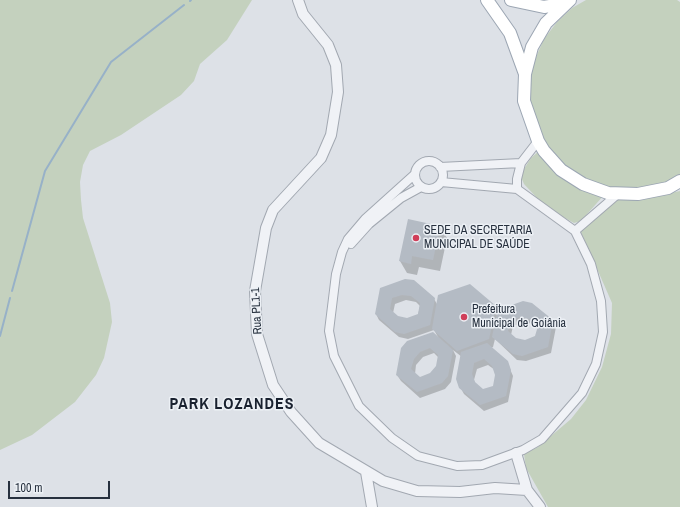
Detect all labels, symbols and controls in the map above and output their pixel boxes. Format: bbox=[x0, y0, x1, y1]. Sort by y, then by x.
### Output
place label: SEDE DA SECRETARIA MUNICIPAL DE SAÚDE bbox=[424, 224, 532, 252]
marker: SEDE DA SECRETARIA MUNICIPAL DE SAÚDE bbox=[411, 233, 421, 243]
street label: Rua PL1-1 bbox=[249, 287, 265, 335]
place label: Prefeitura Municipal de Goiânia bbox=[472, 303, 566, 331]
marker: Prefeitura Municipal de Goiânia bbox=[459, 312, 469, 322]
district label: PARK LOZANDES bbox=[169, 395, 295, 415]
scale bar bbox=[10, 473, 112, 499]
text: 100 m bbox=[15, 480, 42, 496]

